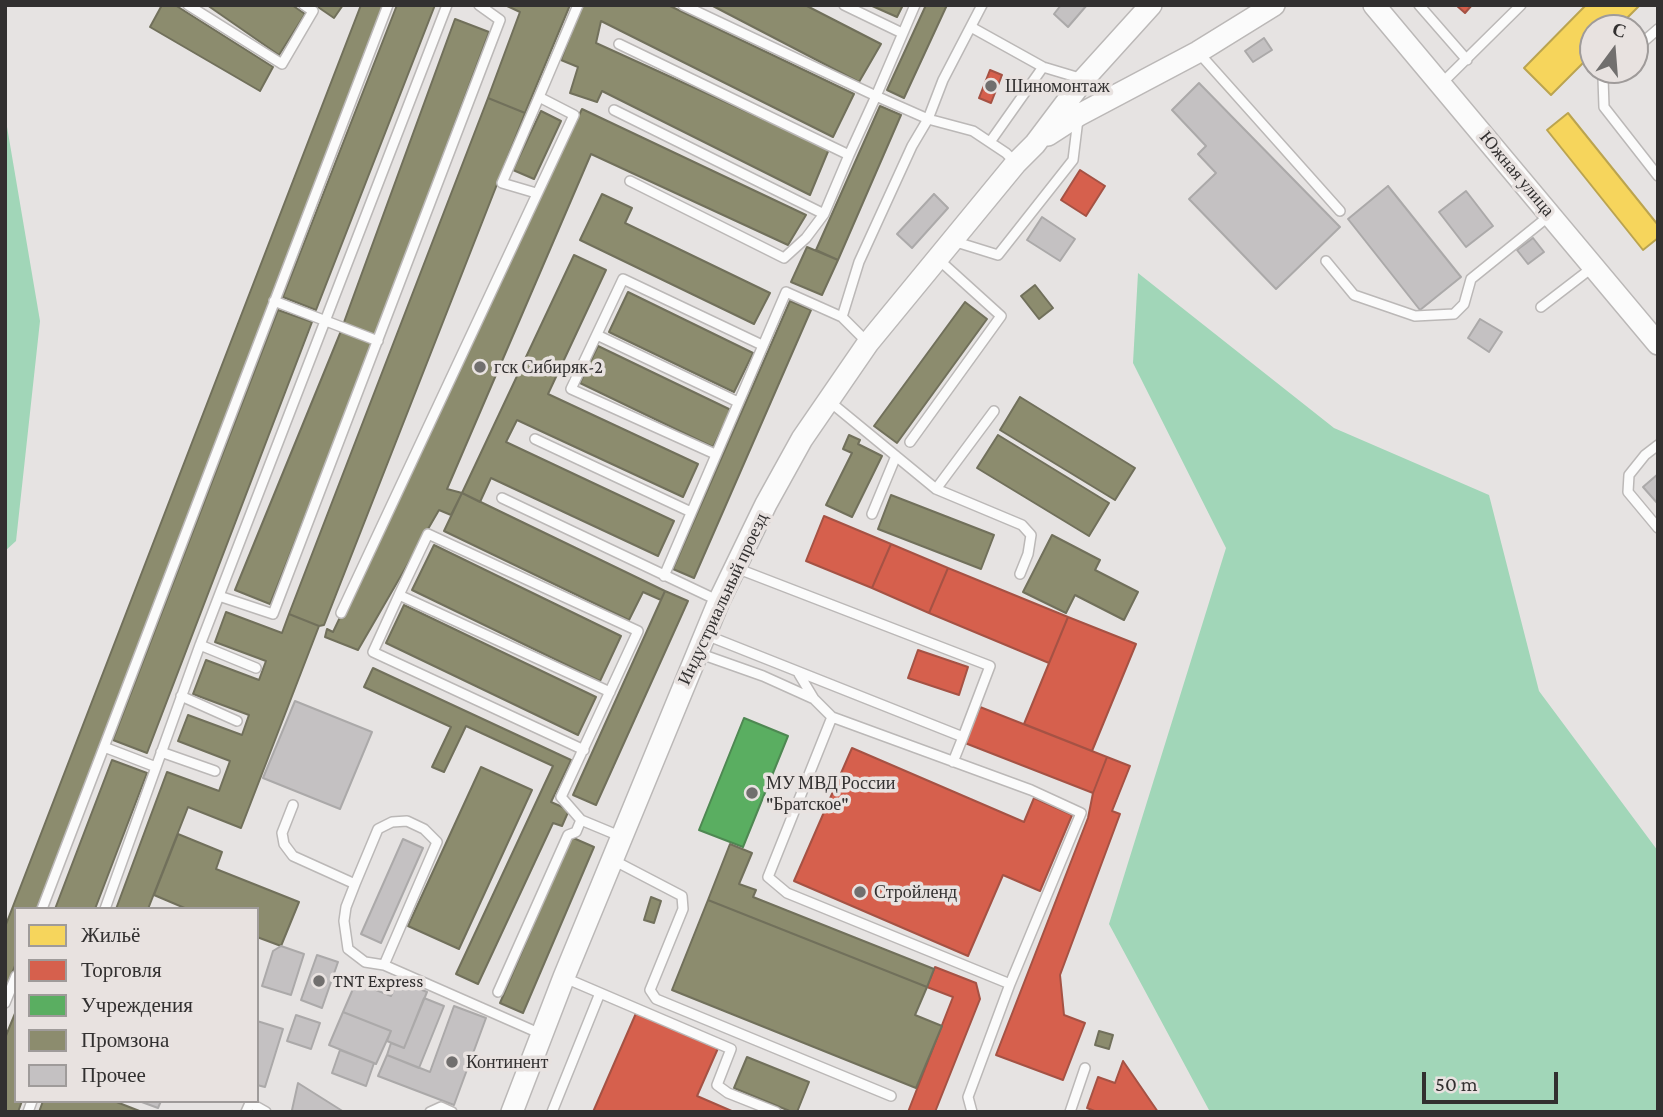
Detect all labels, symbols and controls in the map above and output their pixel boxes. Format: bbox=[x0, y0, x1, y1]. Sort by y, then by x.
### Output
north arrow bbox=[1579, 14, 1649, 84]
text: С bbox=[1610, 18, 1629, 42]
place label: Шиномонтаж bbox=[1005, 75, 1110, 97]
marker: Шиномонтаж bbox=[983, 78, 999, 94]
street label: Южная улица bbox=[1475, 127, 1559, 221]
place label: гск Сибиряк-2 bbox=[494, 356, 603, 378]
marker: гск Сибиряк-2 bbox=[472, 359, 488, 375]
street label: Индустриальный проезд bbox=[674, 509, 772, 689]
place label: МУ МВД России "Братское" bbox=[766, 772, 895, 814]
marker: МУ МВД России "Братское" bbox=[744, 785, 760, 801]
place label: Стройленд bbox=[874, 881, 957, 903]
marker: Стройленд bbox=[852, 884, 868, 900]
legend bbox=[14, 907, 259, 1103]
text: Жильё bbox=[81, 923, 140, 947]
text: Торговля bbox=[81, 958, 162, 982]
place label: TNT Express bbox=[333, 970, 423, 992]
marker: TNT Express bbox=[311, 973, 327, 989]
text: Учреждения bbox=[81, 993, 193, 1017]
text: Промзона bbox=[81, 1028, 169, 1052]
place label: Континент bbox=[466, 1051, 548, 1073]
marker: Континент bbox=[444, 1054, 460, 1070]
scale bar bbox=[1425, 1058, 1562, 1102]
text: Прочее bbox=[81, 1063, 146, 1087]
text: 50 m bbox=[1435, 1072, 1478, 1096]

